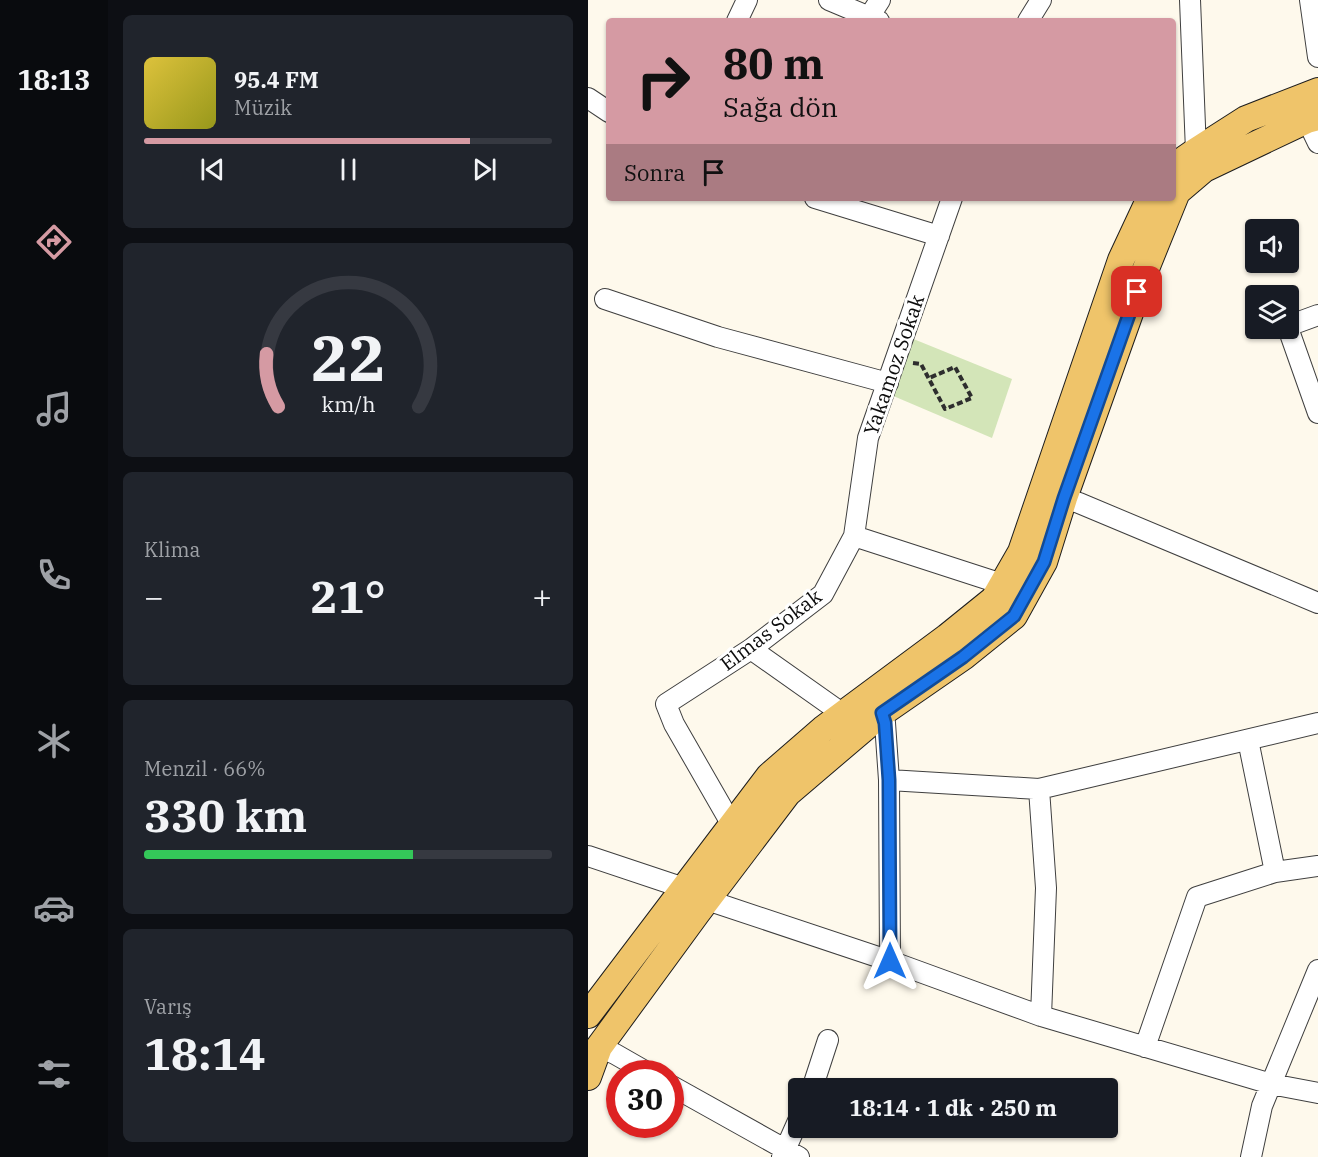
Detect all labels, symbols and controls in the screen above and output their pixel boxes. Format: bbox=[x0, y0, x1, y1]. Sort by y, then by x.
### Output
text: 80 m bbox=[723, 36, 824, 91]
icon: right bbox=[624, 42, 702, 120]
text: 18:13 bbox=[18, 62, 90, 97]
text: 95.4 FM bbox=[234, 65, 319, 94]
text: Sağa dön bbox=[723, 89, 838, 124]
text: Müzik bbox=[234, 94, 292, 121]
icon: previous bbox=[196, 153, 229, 186]
icon: pause bbox=[332, 153, 365, 186]
icon: next bbox=[468, 153, 501, 186]
icon: arrive bbox=[697, 156, 730, 189]
text: Sonra bbox=[624, 158, 685, 187]
map controls bbox=[1245, 219, 1299, 339]
button: sound bbox=[1245, 219, 1299, 273]
icon: directions bbox=[33, 221, 75, 263]
pin bbox=[1111, 266, 1162, 317]
icon: arrive bbox=[1120, 275, 1153, 308]
button: layers bbox=[1245, 285, 1299, 339]
street label: Yakamoz Sokak bbox=[857, 291, 930, 439]
text: 22 bbox=[311, 317, 385, 398]
icon: music bbox=[33, 388, 75, 430]
text: km/h bbox=[321, 391, 375, 419]
text: Klima bbox=[144, 536, 200, 563]
icon: phone bbox=[33, 554, 75, 596]
text: 21° bbox=[310, 567, 386, 625]
text: − bbox=[144, 575, 164, 618]
text: + bbox=[532, 575, 552, 618]
street label: Elmas Sokak bbox=[714, 582, 827, 677]
icon: climate bbox=[33, 720, 75, 762]
text: Menzil · 66% bbox=[144, 755, 265, 782]
text: 330 km bbox=[144, 786, 307, 844]
icon: car bbox=[33, 887, 75, 929]
position arrow bbox=[858, 929, 922, 993]
text: Varış bbox=[144, 993, 192, 1020]
text: 18:14 bbox=[144, 1024, 266, 1082]
icon: filters bbox=[33, 1053, 75, 1095]
speed limit sign: 30 bbox=[606, 1060, 684, 1138]
text: 18:14 · 1 dk · 250 m bbox=[849, 1093, 1057, 1122]

